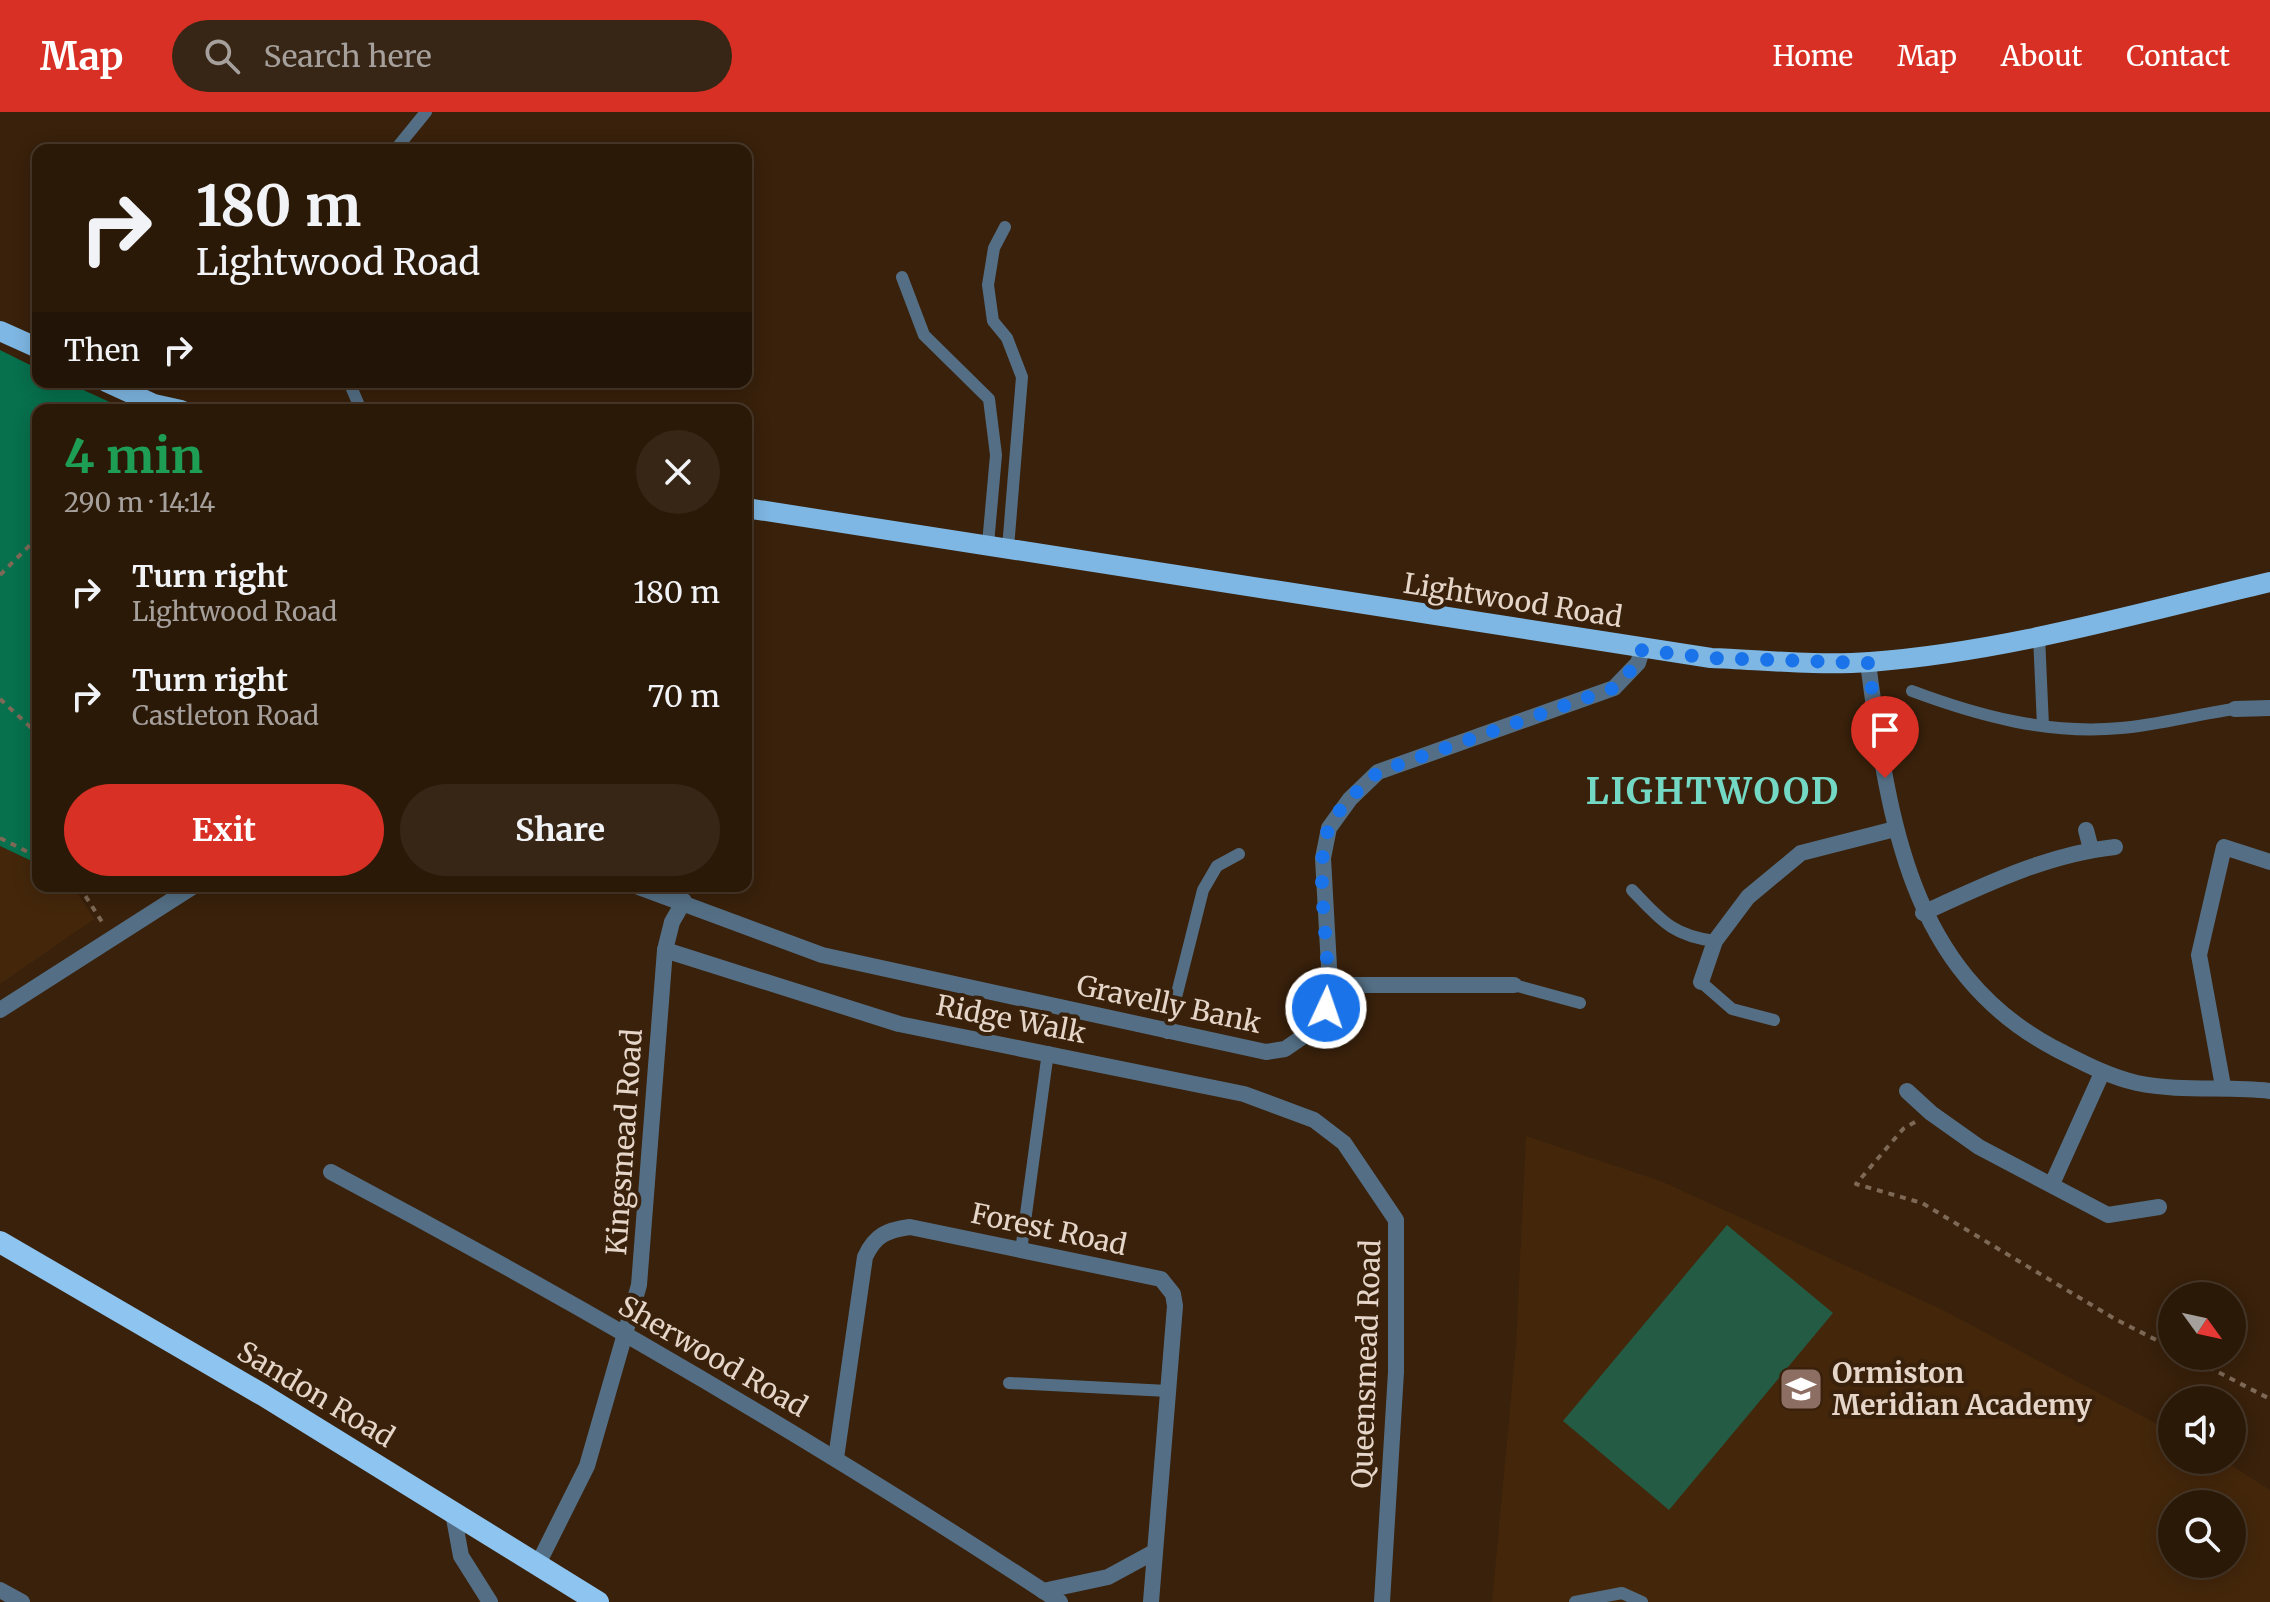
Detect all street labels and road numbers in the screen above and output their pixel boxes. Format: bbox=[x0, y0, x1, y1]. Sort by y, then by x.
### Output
street label: Lightwood Road bbox=[1401, 565, 1625, 635]
street label: Gravelly Bank bbox=[1074, 967, 1265, 1041]
street label: Ridge Walk bbox=[933, 987, 1089, 1051]
street label: Kingsmead Road bbox=[598, 1027, 650, 1256]
street label: Forest Road bbox=[968, 1195, 1130, 1263]
street label: Queensmead Road bbox=[1344, 1239, 1388, 1489]
street label: Sherwood Road bbox=[612, 1287, 814, 1425]
street label: Sandon Road bbox=[231, 1333, 401, 1455]

